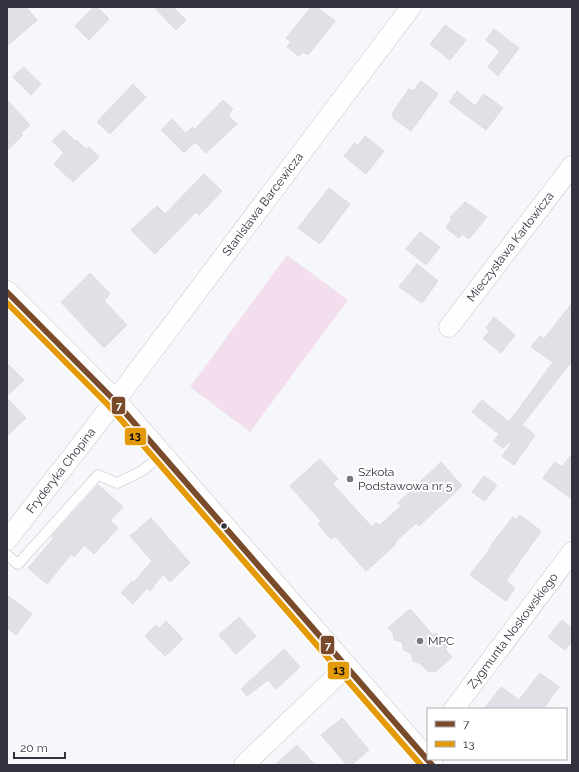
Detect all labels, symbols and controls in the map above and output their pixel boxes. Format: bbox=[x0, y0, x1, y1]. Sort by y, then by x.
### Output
street label: Stanisława Barcewicza bbox=[219, 150, 306, 259]
street label: Mieczysława Karłowicza bbox=[464, 189, 557, 304]
line badge: 7 bbox=[111, 396, 126, 415]
text: 7 bbox=[116, 399, 123, 412]
street label: Fryderyka Chopina bbox=[23, 425, 99, 516]
line badge: 13 bbox=[124, 427, 147, 446]
text: 13 bbox=[129, 430, 141, 443]
place label: Szkoła Podstawowa nr 5 bbox=[358, 465, 453, 493]
marker: Szkoła Podstawowa nr 5 bbox=[345, 474, 355, 484]
unlabelled marker bbox=[219, 521, 229, 531]
street label: Zygmunta Noskowskiego bbox=[465, 570, 561, 691]
place label: MPC bbox=[428, 634, 454, 648]
line badge: 7 bbox=[320, 635, 335, 655]
marker: MPC bbox=[415, 636, 425, 646]
text: 7 bbox=[325, 639, 332, 652]
line badge: 13 bbox=[327, 661, 350, 680]
text: 13 bbox=[333, 664, 345, 677]
legend bbox=[427, 708, 567, 760]
text: 7 bbox=[463, 717, 470, 731]
scale bar bbox=[14, 734, 65, 760]
text: 13 bbox=[463, 737, 475, 751]
text: 20 m bbox=[20, 741, 48, 755]

